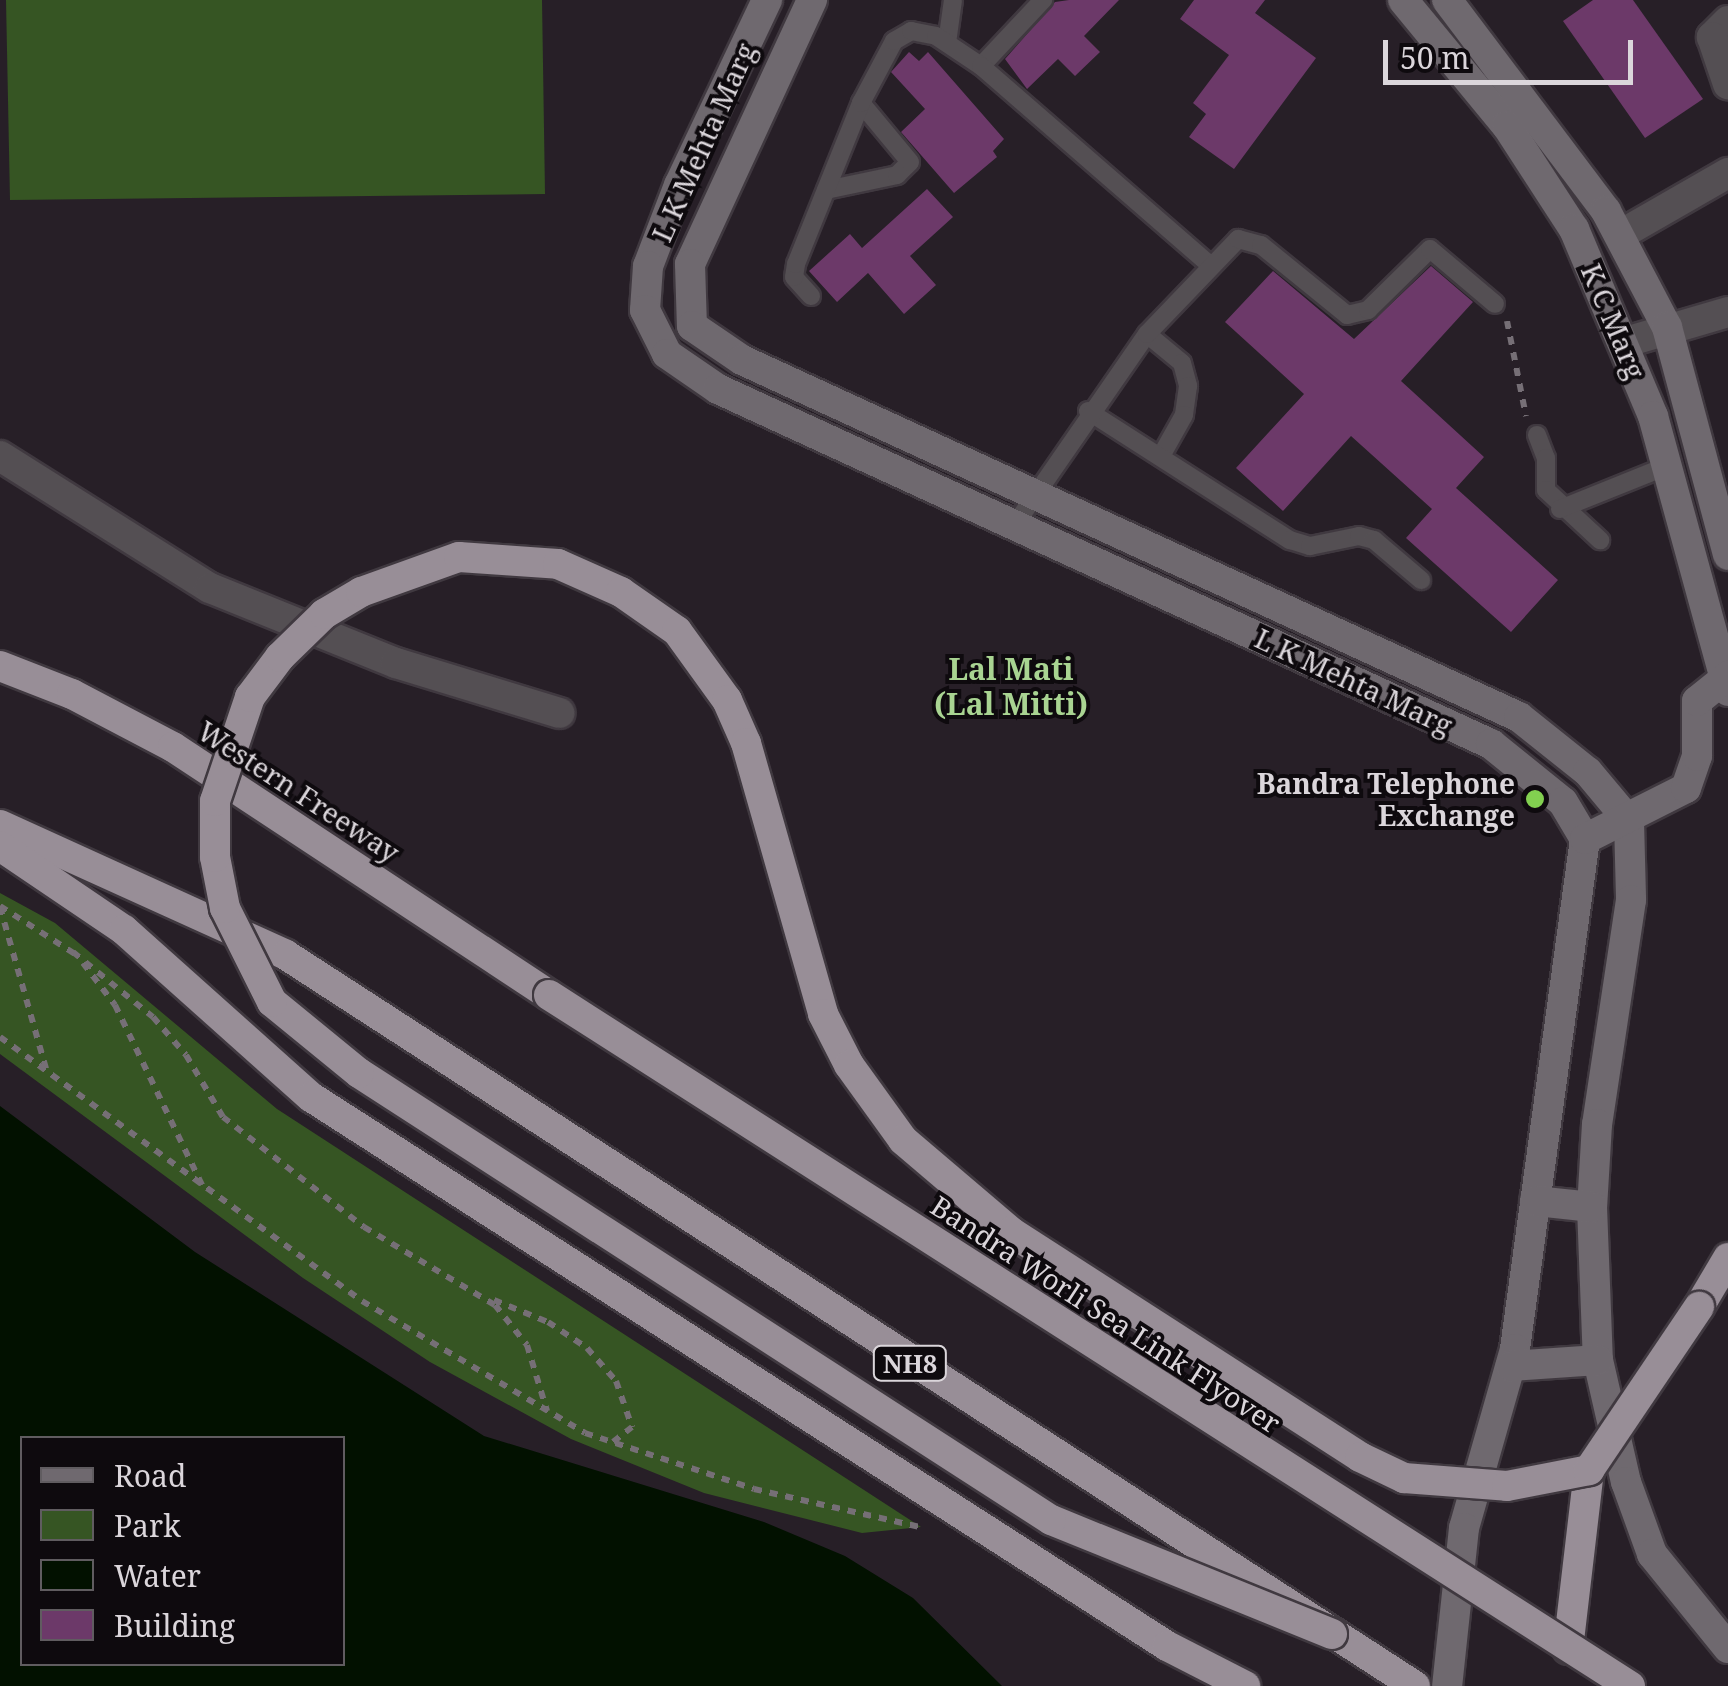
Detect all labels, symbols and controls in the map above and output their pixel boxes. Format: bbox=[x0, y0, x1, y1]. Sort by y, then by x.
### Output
scale bar bbox=[1388, 20, 1638, 82]
text: 50 m bbox=[1400, 37, 1470, 78]
street label: L K Mehta Marg bbox=[644, 38, 762, 246]
street label: K C Marg bbox=[1575, 258, 1653, 384]
street label: L K Mehta Marg bbox=[1250, 621, 1458, 741]
district label: Lal Mati (Lal Mitti) bbox=[934, 651, 1088, 722]
street label: Western Freeway bbox=[192, 713, 406, 869]
place label: Bandra Telephone Exchange bbox=[1257, 766, 1515, 832]
marker: Bandra Telephone Exchange bbox=[1524, 788, 1546, 810]
street label: Bandra Worli Sea Link Flyover bbox=[925, 1188, 1287, 1440]
road number: NH8 bbox=[872, 1343, 948, 1383]
legend bbox=[20, 1436, 345, 1666]
text: Road bbox=[114, 1455, 186, 1496]
text: Park bbox=[114, 1505, 181, 1546]
text: Water bbox=[114, 1555, 201, 1596]
text: Building bbox=[114, 1605, 235, 1646]

